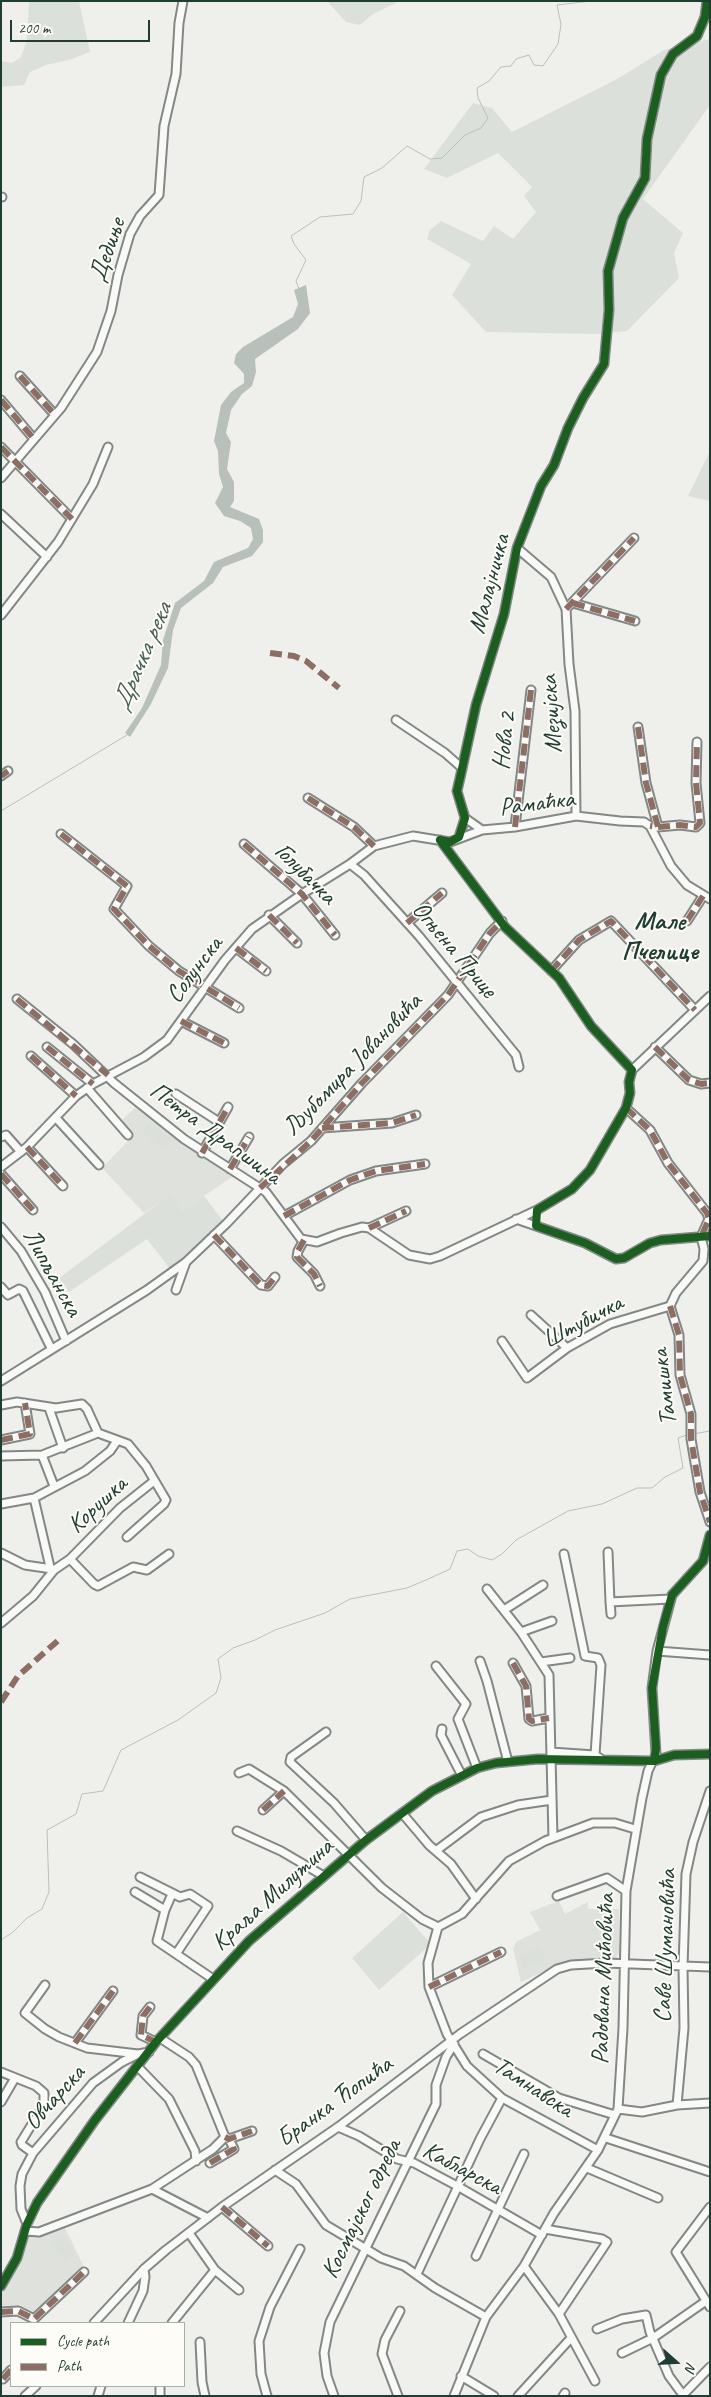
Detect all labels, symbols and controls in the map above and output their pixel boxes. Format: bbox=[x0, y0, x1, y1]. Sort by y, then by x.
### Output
scale bar bbox=[12, 10, 152, 42]
text: 200 m bbox=[18, 19, 50, 38]
street label: Дедиње bbox=[83, 214, 133, 286]
street label: Малајничка bbox=[462, 531, 518, 637]
water label: Драчка река bbox=[106, 599, 180, 715]
street label: Мезијска bbox=[534, 674, 570, 754]
street label: Нова 2 bbox=[487, 710, 523, 772]
street label: Рамаћка bbox=[498, 785, 576, 823]
street label: Голубачка bbox=[268, 837, 342, 911]
street label: Огњена Прице bbox=[405, 896, 503, 1004]
district label: Мале Пчелице bbox=[622, 906, 698, 968]
street label: Солунска bbox=[160, 931, 230, 1009]
street label: Љубомира Јовановића bbox=[277, 987, 429, 1143]
street label: Петра Драпшина bbox=[143, 1076, 287, 1192]
street label: Липљанска bbox=[16, 1224, 88, 1322]
street label: Штубичка bbox=[538, 1288, 628, 1356]
street label: Тамишка bbox=[645, 1347, 685, 1427]
street label: Корушка bbox=[62, 1470, 134, 1540]
street label: Краља Милутина bbox=[206, 1832, 340, 1958]
street label: Саве Шумановића bbox=[648, 1869, 684, 2023]
street label: Радована Мићовића bbox=[586, 1893, 622, 2065]
street label: Бранка Ћопића bbox=[271, 2050, 399, 2154]
street label: Тамнавска bbox=[487, 2051, 579, 2125]
street label: Овчарска bbox=[18, 2059, 92, 2137]
street label: Космајског одреда bbox=[315, 2134, 409, 2284]
street label: Кабларска bbox=[417, 2136, 507, 2202]
legend bbox=[10, 2322, 185, 2387]
text: Cycle path bbox=[57, 2332, 109, 2351]
north arrow bbox=[651, 2337, 701, 2387]
text: Path bbox=[57, 2357, 82, 2376]
text: N bbox=[681, 2360, 700, 2374]

